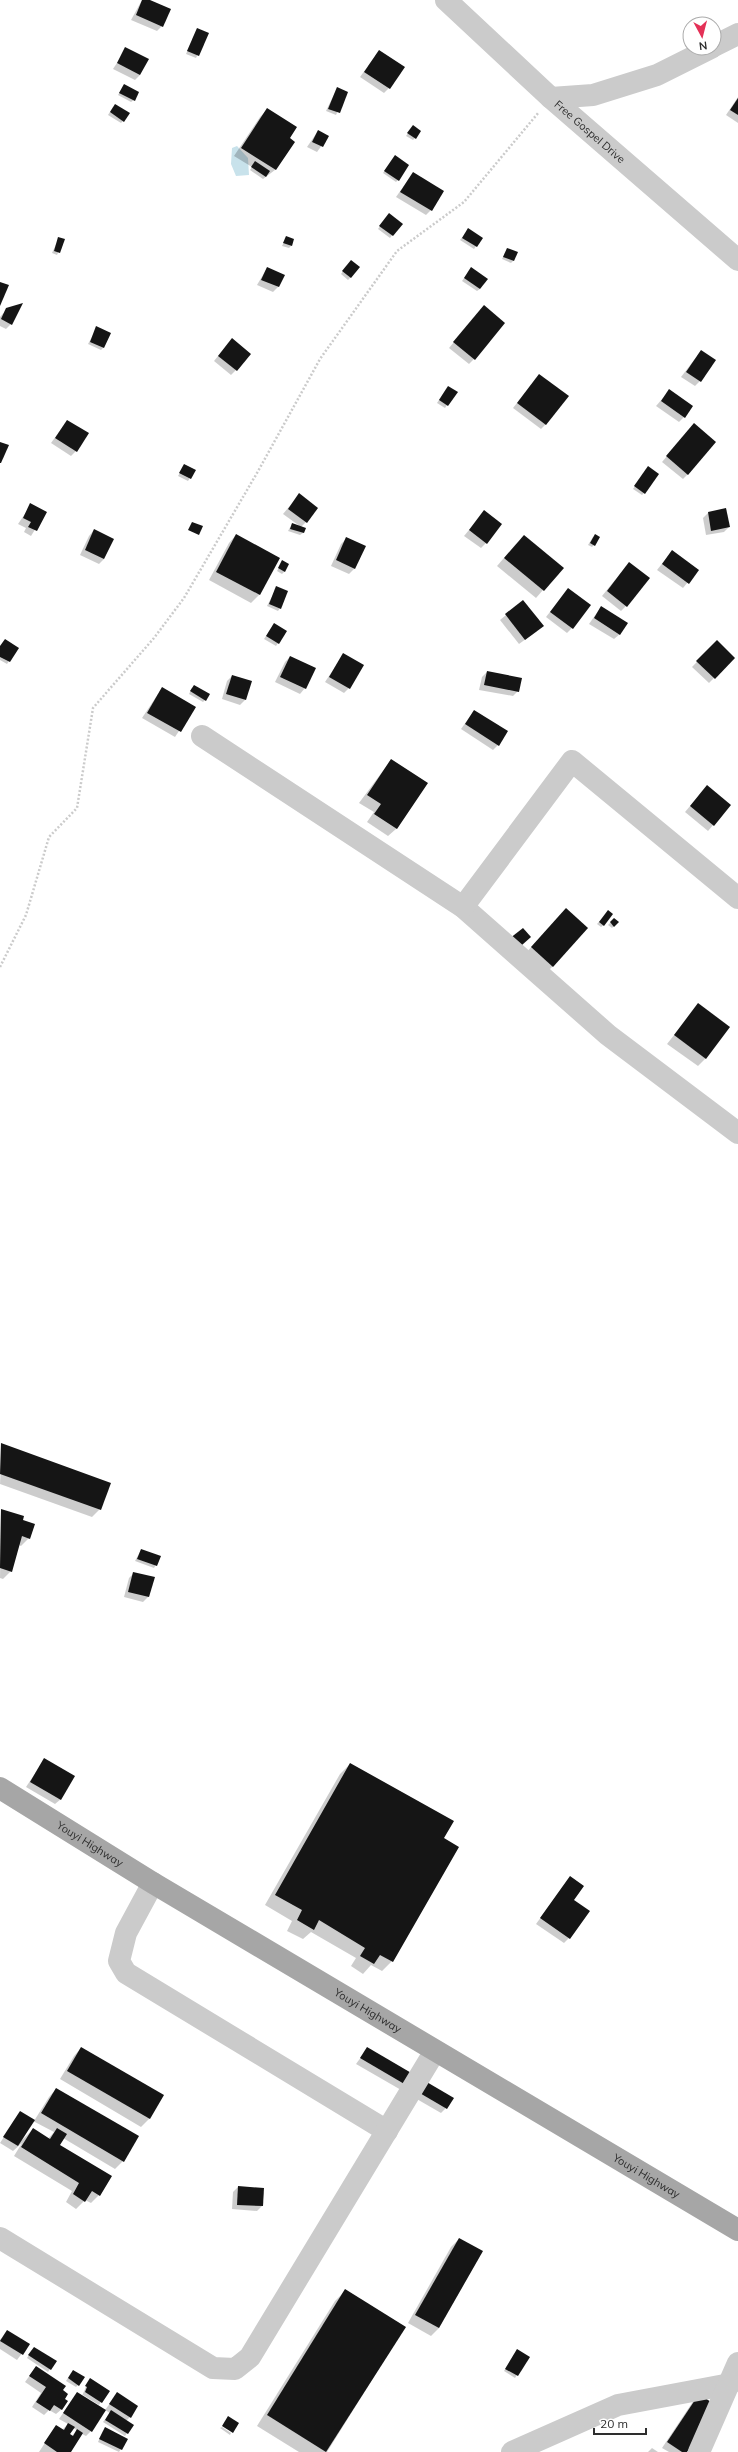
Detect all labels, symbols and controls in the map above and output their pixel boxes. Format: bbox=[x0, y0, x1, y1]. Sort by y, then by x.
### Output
north arrow bbox=[682, 16, 722, 56]
text: N bbox=[698, 38, 708, 53]
street label: Free Gospel Drive bbox=[551, 97, 628, 166]
street label: Youyi Highway bbox=[53, 1817, 126, 1870]
street label: Youyi Highway bbox=[331, 1985, 404, 2036]
street label: Youyi Highway bbox=[610, 2150, 683, 2201]
scale bar bbox=[594, 2410, 646, 2436]
text: 20 m bbox=[600, 2416, 628, 2431]

